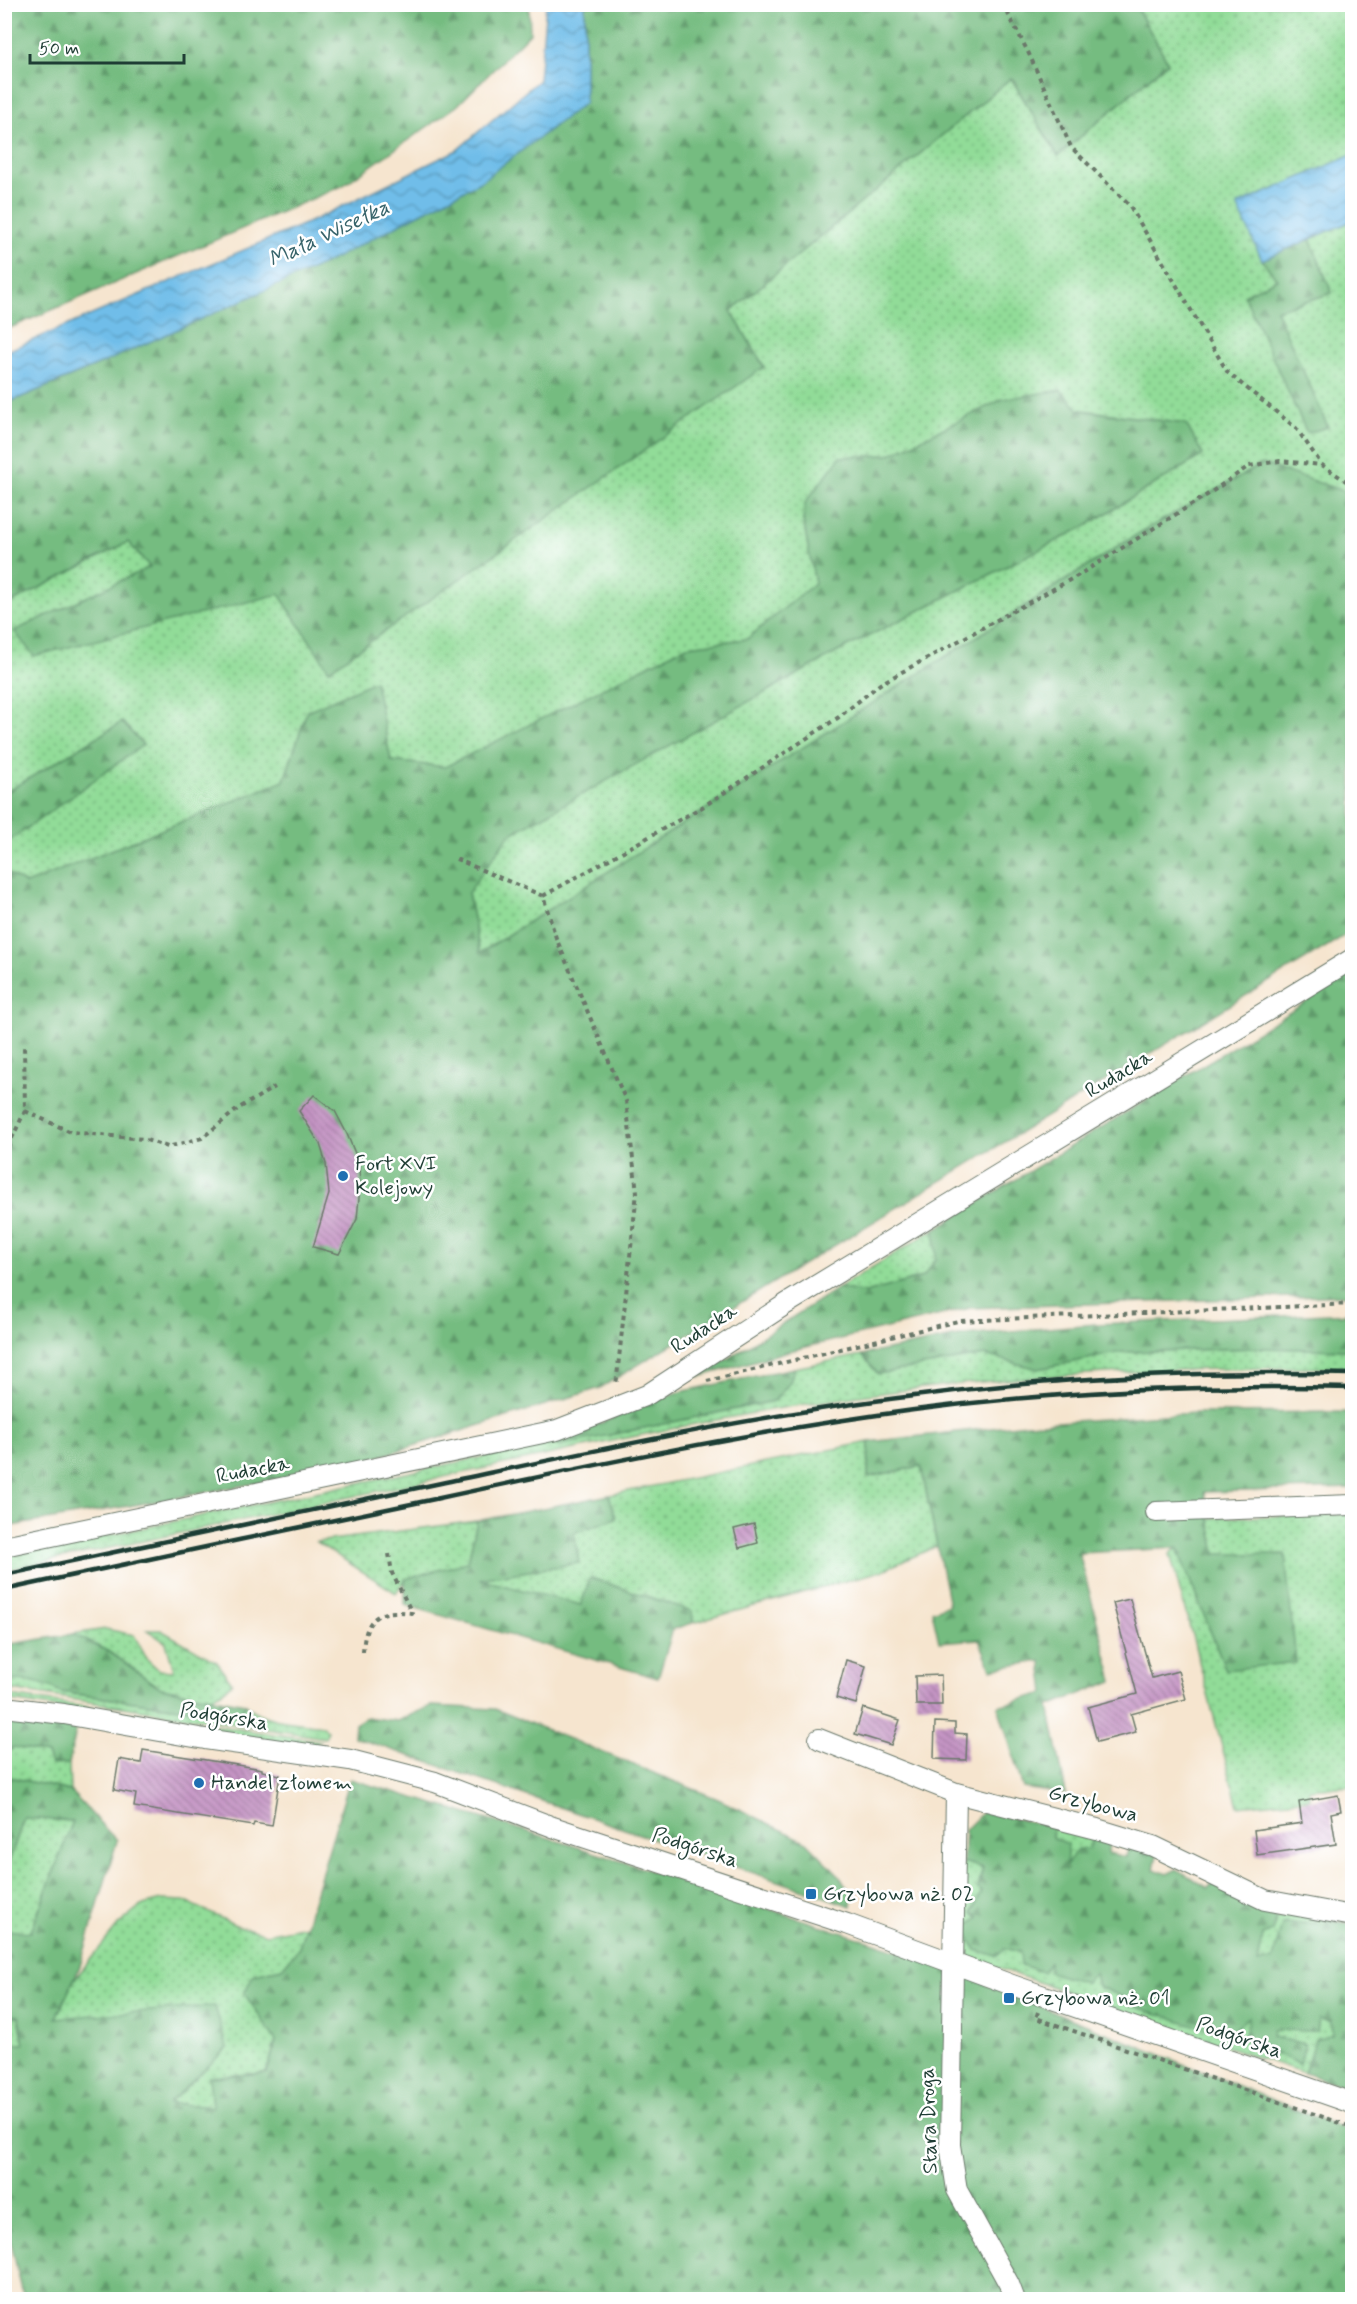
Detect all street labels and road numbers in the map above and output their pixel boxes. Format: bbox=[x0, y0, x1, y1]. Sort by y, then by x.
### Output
street label: Rudacka bbox=[1080, 1043, 1158, 1105]
street label: Rudacka bbox=[665, 1297, 743, 1361]
street label: Rudacka bbox=[214, 1449, 292, 1491]
street label: Podgórska bbox=[178, 1696, 270, 1739]
street label: Grzybowa bbox=[1045, 1779, 1141, 1829]
street label: Podgórska bbox=[648, 1821, 742, 1876]
street label: Podgórska bbox=[1192, 2010, 1286, 2067]
street label: Stara Droga bbox=[913, 2067, 945, 2175]

